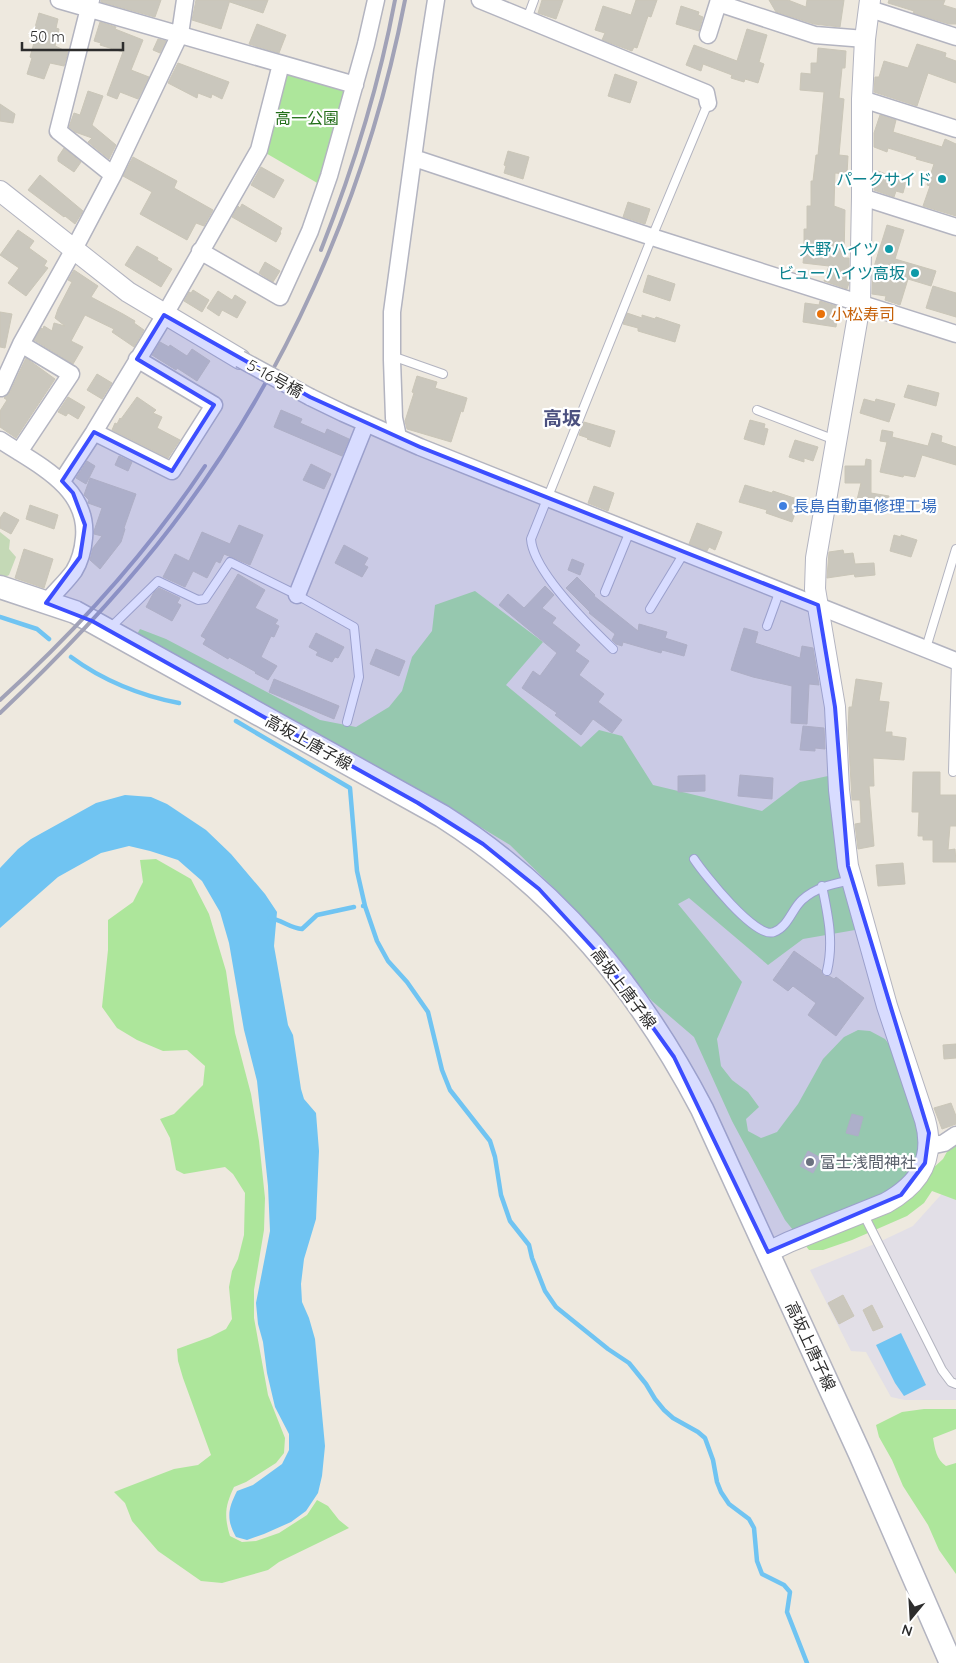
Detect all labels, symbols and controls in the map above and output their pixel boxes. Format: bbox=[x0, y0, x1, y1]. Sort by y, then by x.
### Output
scale bar bbox=[22, 20, 124, 52]
text: 50 m bbox=[30, 27, 65, 46]
park label: 高一公園 bbox=[275, 108, 339, 128]
place label: パークサイド bbox=[836, 169, 932, 189]
marker: パークサイド bbox=[936, 173, 948, 185]
place label: 大野ハイツ bbox=[799, 239, 879, 259]
marker: 大野ハイツ bbox=[883, 243, 895, 255]
place label: ビューハイツ高坂 bbox=[778, 263, 905, 283]
marker: ビューハイツ高坂 bbox=[909, 267, 921, 279]
place label: 小松寿司 bbox=[831, 304, 895, 324]
marker: 小松寿司 bbox=[815, 308, 827, 320]
street label: 5-16号橋 bbox=[244, 355, 306, 401]
district label: 高坂 bbox=[543, 406, 581, 430]
place label: 長島自動車修理工場 bbox=[793, 496, 937, 516]
marker: 長島自動車修理工場 bbox=[777, 500, 789, 512]
street label: 高坂上唐子線 bbox=[262, 710, 356, 774]
street label: 高坂上唐子線 bbox=[587, 944, 661, 1032]
place label: 富士浅間神社 bbox=[820, 1152, 916, 1172]
marker: 富士浅間神社 bbox=[804, 1156, 816, 1168]
street label: 高坂上唐子線 bbox=[782, 1298, 840, 1394]
north arrow bbox=[886, 1593, 936, 1643]
text: N bbox=[899, 1620, 915, 1641]

